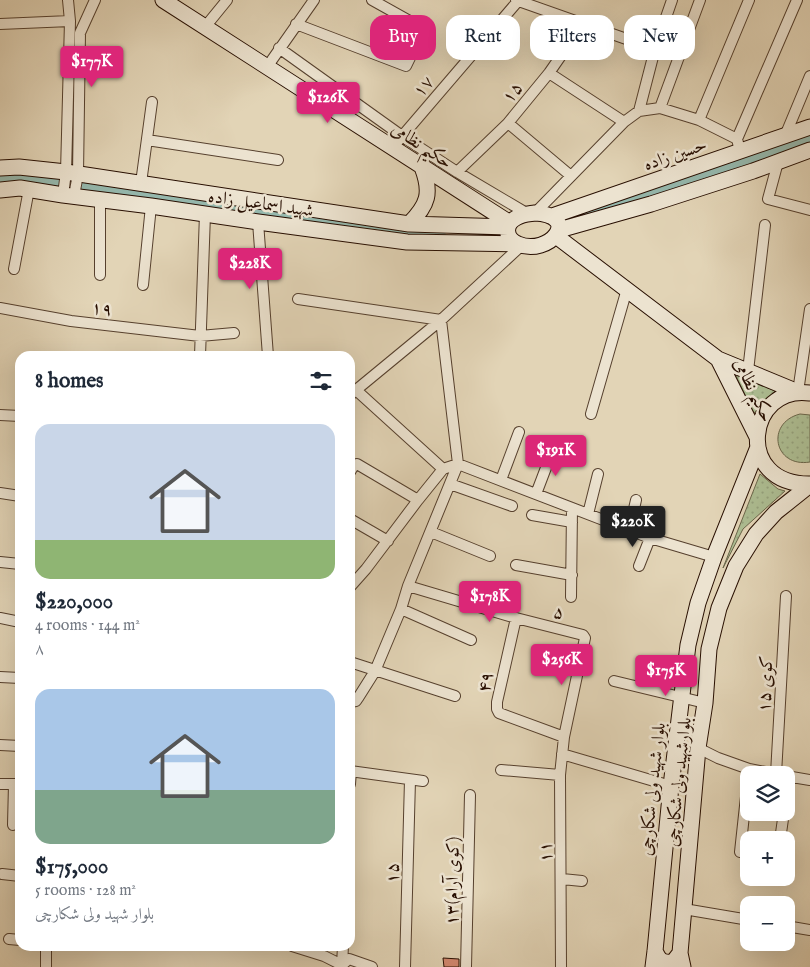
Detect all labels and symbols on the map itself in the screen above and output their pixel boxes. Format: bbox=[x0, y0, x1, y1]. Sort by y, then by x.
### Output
pin: $177K bbox=[57, 46, 127, 88]
street label: ۱۷ bbox=[409, 71, 440, 102]
street label: ۱۵ bbox=[498, 78, 529, 108]
pin: $126K bbox=[293, 82, 363, 124]
street label: حکیم نظامی bbox=[383, 118, 456, 179]
street label: حسین زاده bbox=[641, 134, 710, 177]
street label: شهید اسماعیل زاده bbox=[207, 186, 315, 223]
pin: $228K bbox=[215, 248, 285, 290]
street label: ۱۹ bbox=[90, 297, 114, 322]
street label: حکیم نظامی bbox=[723, 355, 778, 429]
pin: $191K bbox=[521, 434, 591, 477]
pin: $220K bbox=[598, 506, 668, 548]
pin: $178K bbox=[455, 580, 525, 623]
street label: ۵ bbox=[551, 601, 567, 626]
pin: $256K bbox=[527, 644, 597, 686]
pin: $175K bbox=[631, 654, 701, 697]
street label: کوی ۱۵ bbox=[754, 655, 779, 713]
street label: ۴۹ bbox=[473, 670, 500, 695]
street label: بلوارشهید ولی شکارچی bbox=[661, 716, 698, 848]
street label: بلوار شهید ولی شکارچی bbox=[635, 721, 672, 857]
street label: ۱۳(کوی آرام) bbox=[441, 836, 469, 926]
street label: ۱۱ bbox=[535, 841, 558, 863]
street label: ۱۵ bbox=[382, 862, 405, 884]

